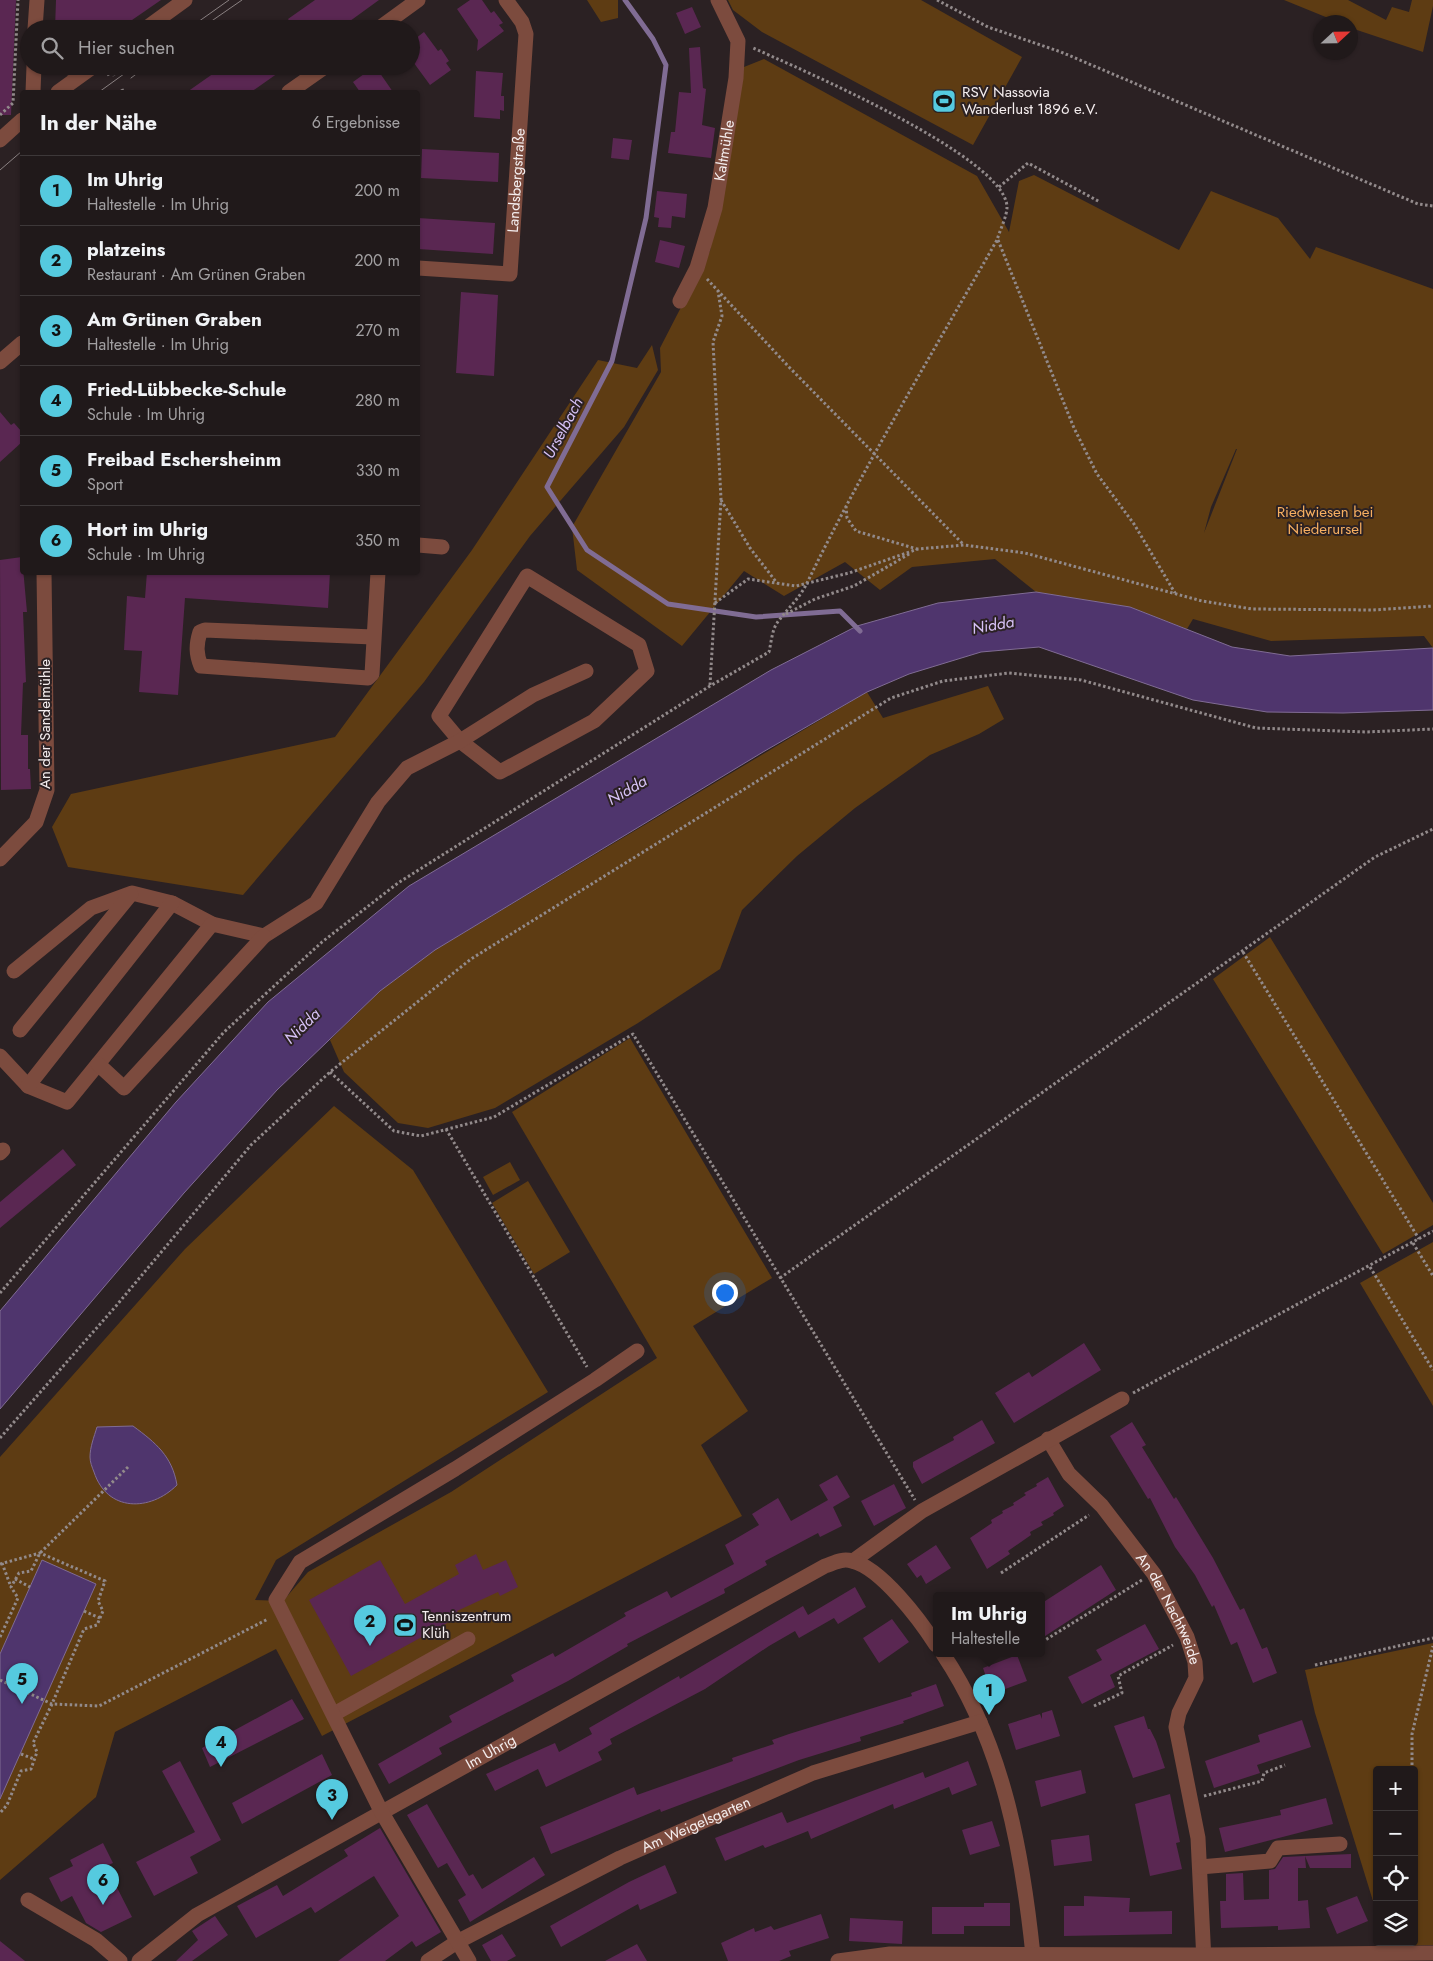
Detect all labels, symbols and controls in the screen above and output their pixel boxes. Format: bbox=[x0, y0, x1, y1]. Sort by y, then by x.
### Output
north arrow bbox=[1313, 15, 1358, 60]
search box bbox=[20, 20, 420, 75]
icon: search bbox=[38, 34, 66, 62]
text: Hier suchen bbox=[78, 34, 175, 61]
place label: RSV Nassovia Wanderlust 1896 e.V. bbox=[962, 81, 1098, 120]
sports icon: RSV Nassovia Wanderlust 1896 e.V. bbox=[931, 88, 957, 114]
text: In der Nähe bbox=[40, 108, 157, 138]
text: 6 Ergebnisse bbox=[312, 111, 400, 134]
street label: Kaltmühle bbox=[709, 118, 740, 183]
street label: Landsbergstraße bbox=[502, 127, 531, 233]
text: Im Uhrig bbox=[87, 166, 163, 193]
text: 1 bbox=[52, 179, 60, 202]
text: 200 m bbox=[354, 179, 400, 202]
text: Haltestelle · Im Uhrig bbox=[87, 193, 229, 216]
text: platzeins bbox=[87, 236, 166, 263]
text: 2 bbox=[51, 249, 61, 272]
text: 200 m bbox=[354, 249, 400, 272]
text: Restaurant · Am Grünen Graben bbox=[87, 263, 306, 286]
text: Am Grünen Graben bbox=[87, 306, 262, 333]
text: 3 bbox=[51, 319, 61, 342]
text: 270 m bbox=[356, 319, 400, 342]
text: Haltestelle · Im Uhrig bbox=[87, 333, 229, 356]
text: Fried-Lübbecke-Schule bbox=[87, 376, 286, 403]
text: 4 bbox=[50, 389, 62, 412]
text: 280 m bbox=[355, 389, 400, 412]
water label: Urselbach bbox=[537, 393, 589, 463]
text: Schule · Im Uhrig bbox=[87, 403, 205, 426]
text: Freibad Eschersheinm bbox=[87, 446, 281, 473]
text: 5 bbox=[51, 459, 61, 482]
text: 330 m bbox=[356, 459, 400, 482]
text: Sport bbox=[87, 473, 123, 496]
park label: Riedwiesen bei Niederursel bbox=[1277, 501, 1373, 540]
text: Hort im Uhrig bbox=[87, 516, 208, 543]
text: 6 bbox=[51, 529, 61, 552]
text: 350 m bbox=[355, 529, 400, 552]
text: Schule · Im Uhrig bbox=[87, 543, 205, 566]
water label: Nidda bbox=[970, 610, 1016, 640]
street label: An der Sandelmühle bbox=[34, 659, 56, 789]
water label: Nidda bbox=[603, 769, 651, 811]
water label: Nidda bbox=[279, 1003, 325, 1049]
your location bbox=[712, 1280, 738, 1306]
street label: An der Nachtweide bbox=[1131, 1548, 1206, 1668]
popup bbox=[933, 1592, 1045, 1657]
text: Im Uhrig bbox=[951, 1600, 1027, 1627]
pin: 2 bbox=[354, 1605, 386, 1646]
place label: Tenniszentrum Klüh bbox=[422, 1605, 512, 1644]
sports icon: Tenniszentrum Klüh bbox=[392, 1612, 418, 1638]
text: Haltestelle bbox=[951, 1627, 1020, 1650]
pin: 5 bbox=[6, 1663, 38, 1704]
pin: 1 bbox=[973, 1674, 1005, 1715]
pin: 4 bbox=[205, 1726, 237, 1767]
street label: Im Uhrig bbox=[461, 1729, 520, 1775]
map controls bbox=[1373, 1766, 1418, 1946]
button: + bbox=[1373, 1766, 1418, 1811]
pin: 3 bbox=[316, 1779, 348, 1820]
street label: Am Weigelsgarten bbox=[638, 1791, 754, 1858]
button: − bbox=[1373, 1811, 1418, 1856]
button: locate bbox=[1373, 1856, 1418, 1901]
pin: 6 bbox=[87, 1864, 119, 1905]
button: layers bbox=[1373, 1901, 1418, 1946]

